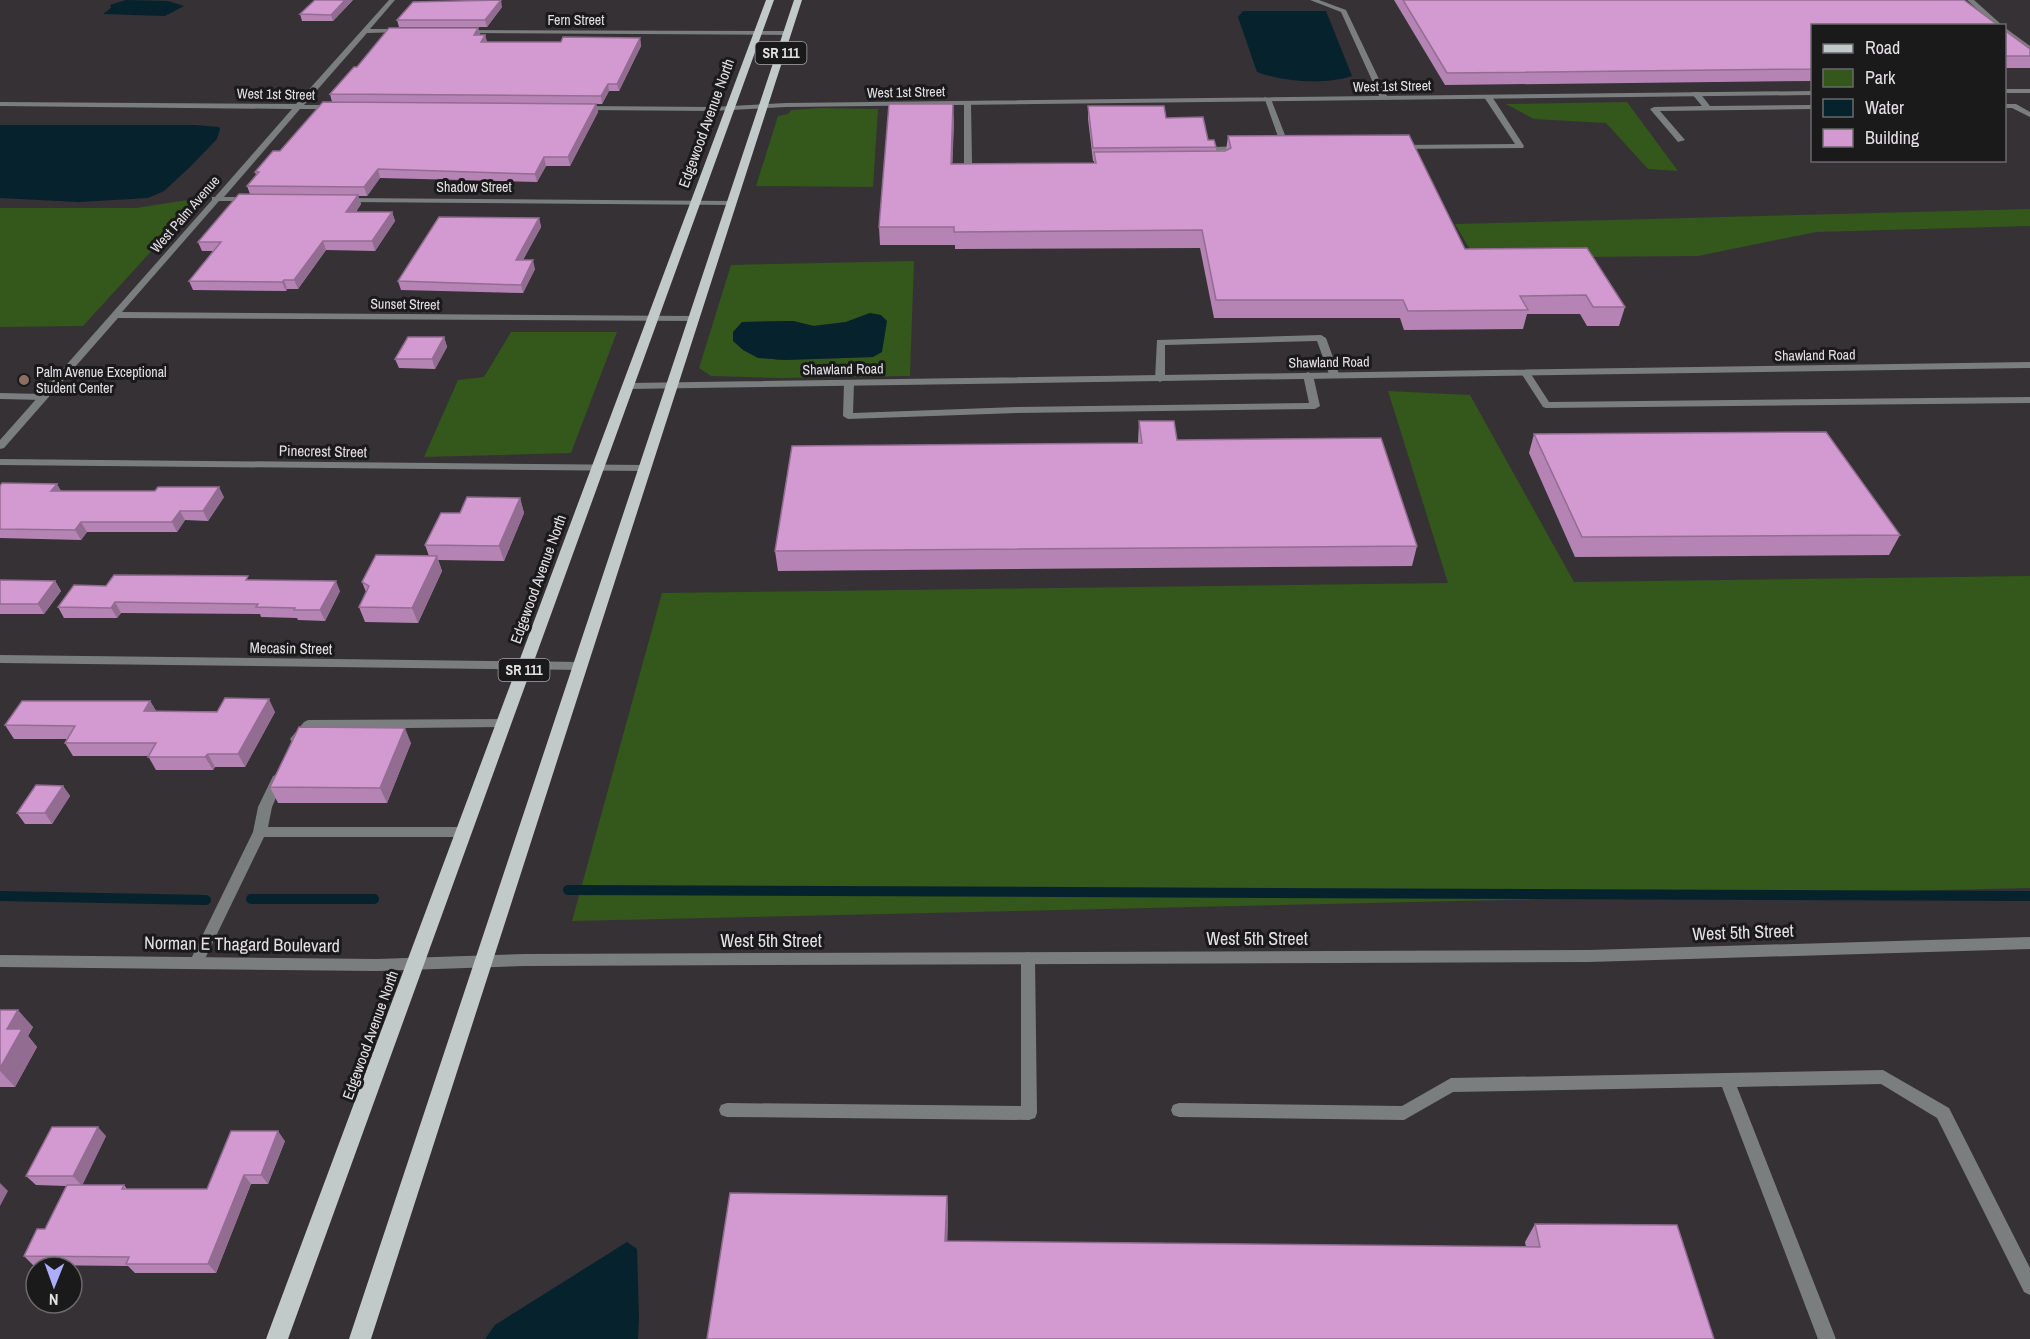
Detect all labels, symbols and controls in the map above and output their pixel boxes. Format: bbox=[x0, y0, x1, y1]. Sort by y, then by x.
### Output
street label: Fern Street bbox=[548, 11, 604, 29]
legend bbox=[1811, 24, 2006, 162]
text: Road bbox=[1865, 35, 1900, 60]
road number: SR 111 bbox=[756, 42, 806, 64]
street label: Edgewood Avenue North bbox=[673, 56, 739, 190]
text: Park bbox=[1865, 65, 1896, 90]
street label: West 1st Street bbox=[1353, 76, 1431, 96]
street label: West 1st Street bbox=[867, 82, 945, 102]
street label: West 1st Street bbox=[237, 84, 315, 104]
text: Water bbox=[1865, 95, 1904, 120]
text: Building bbox=[1865, 125, 1920, 150]
street label: West Palm Avenue bbox=[147, 172, 223, 256]
street label: Shadow Street bbox=[436, 178, 512, 196]
street label: Sunset Street bbox=[370, 294, 440, 314]
street label: Shawland Road bbox=[1774, 345, 1856, 365]
street label: Shawland Road bbox=[1288, 352, 1370, 372]
street label: Shawland Road bbox=[802, 359, 884, 379]
place label: Palm Avenue Exceptional Student Center bbox=[36, 363, 167, 397]
marker: Palm Avenue Exceptional Student Center bbox=[17, 373, 31, 387]
street label: Pinecrest Street bbox=[279, 440, 368, 462]
street label: Edgewood Avenue North bbox=[505, 512, 571, 646]
street label: Mecasin Street bbox=[249, 637, 333, 659]
road number: SR 111 bbox=[498, 659, 550, 681]
street label: West 5th Street bbox=[1692, 918, 1794, 946]
street label: West 5th Street bbox=[1206, 926, 1308, 951]
street label: West 5th Street bbox=[720, 928, 822, 953]
street label: Norman E Thagard Boulevard bbox=[144, 930, 340, 958]
street label: Edgewood Avenue North bbox=[337, 968, 403, 1102]
north arrow bbox=[24, 1255, 84, 1315]
text: N bbox=[49, 1289, 59, 1311]

